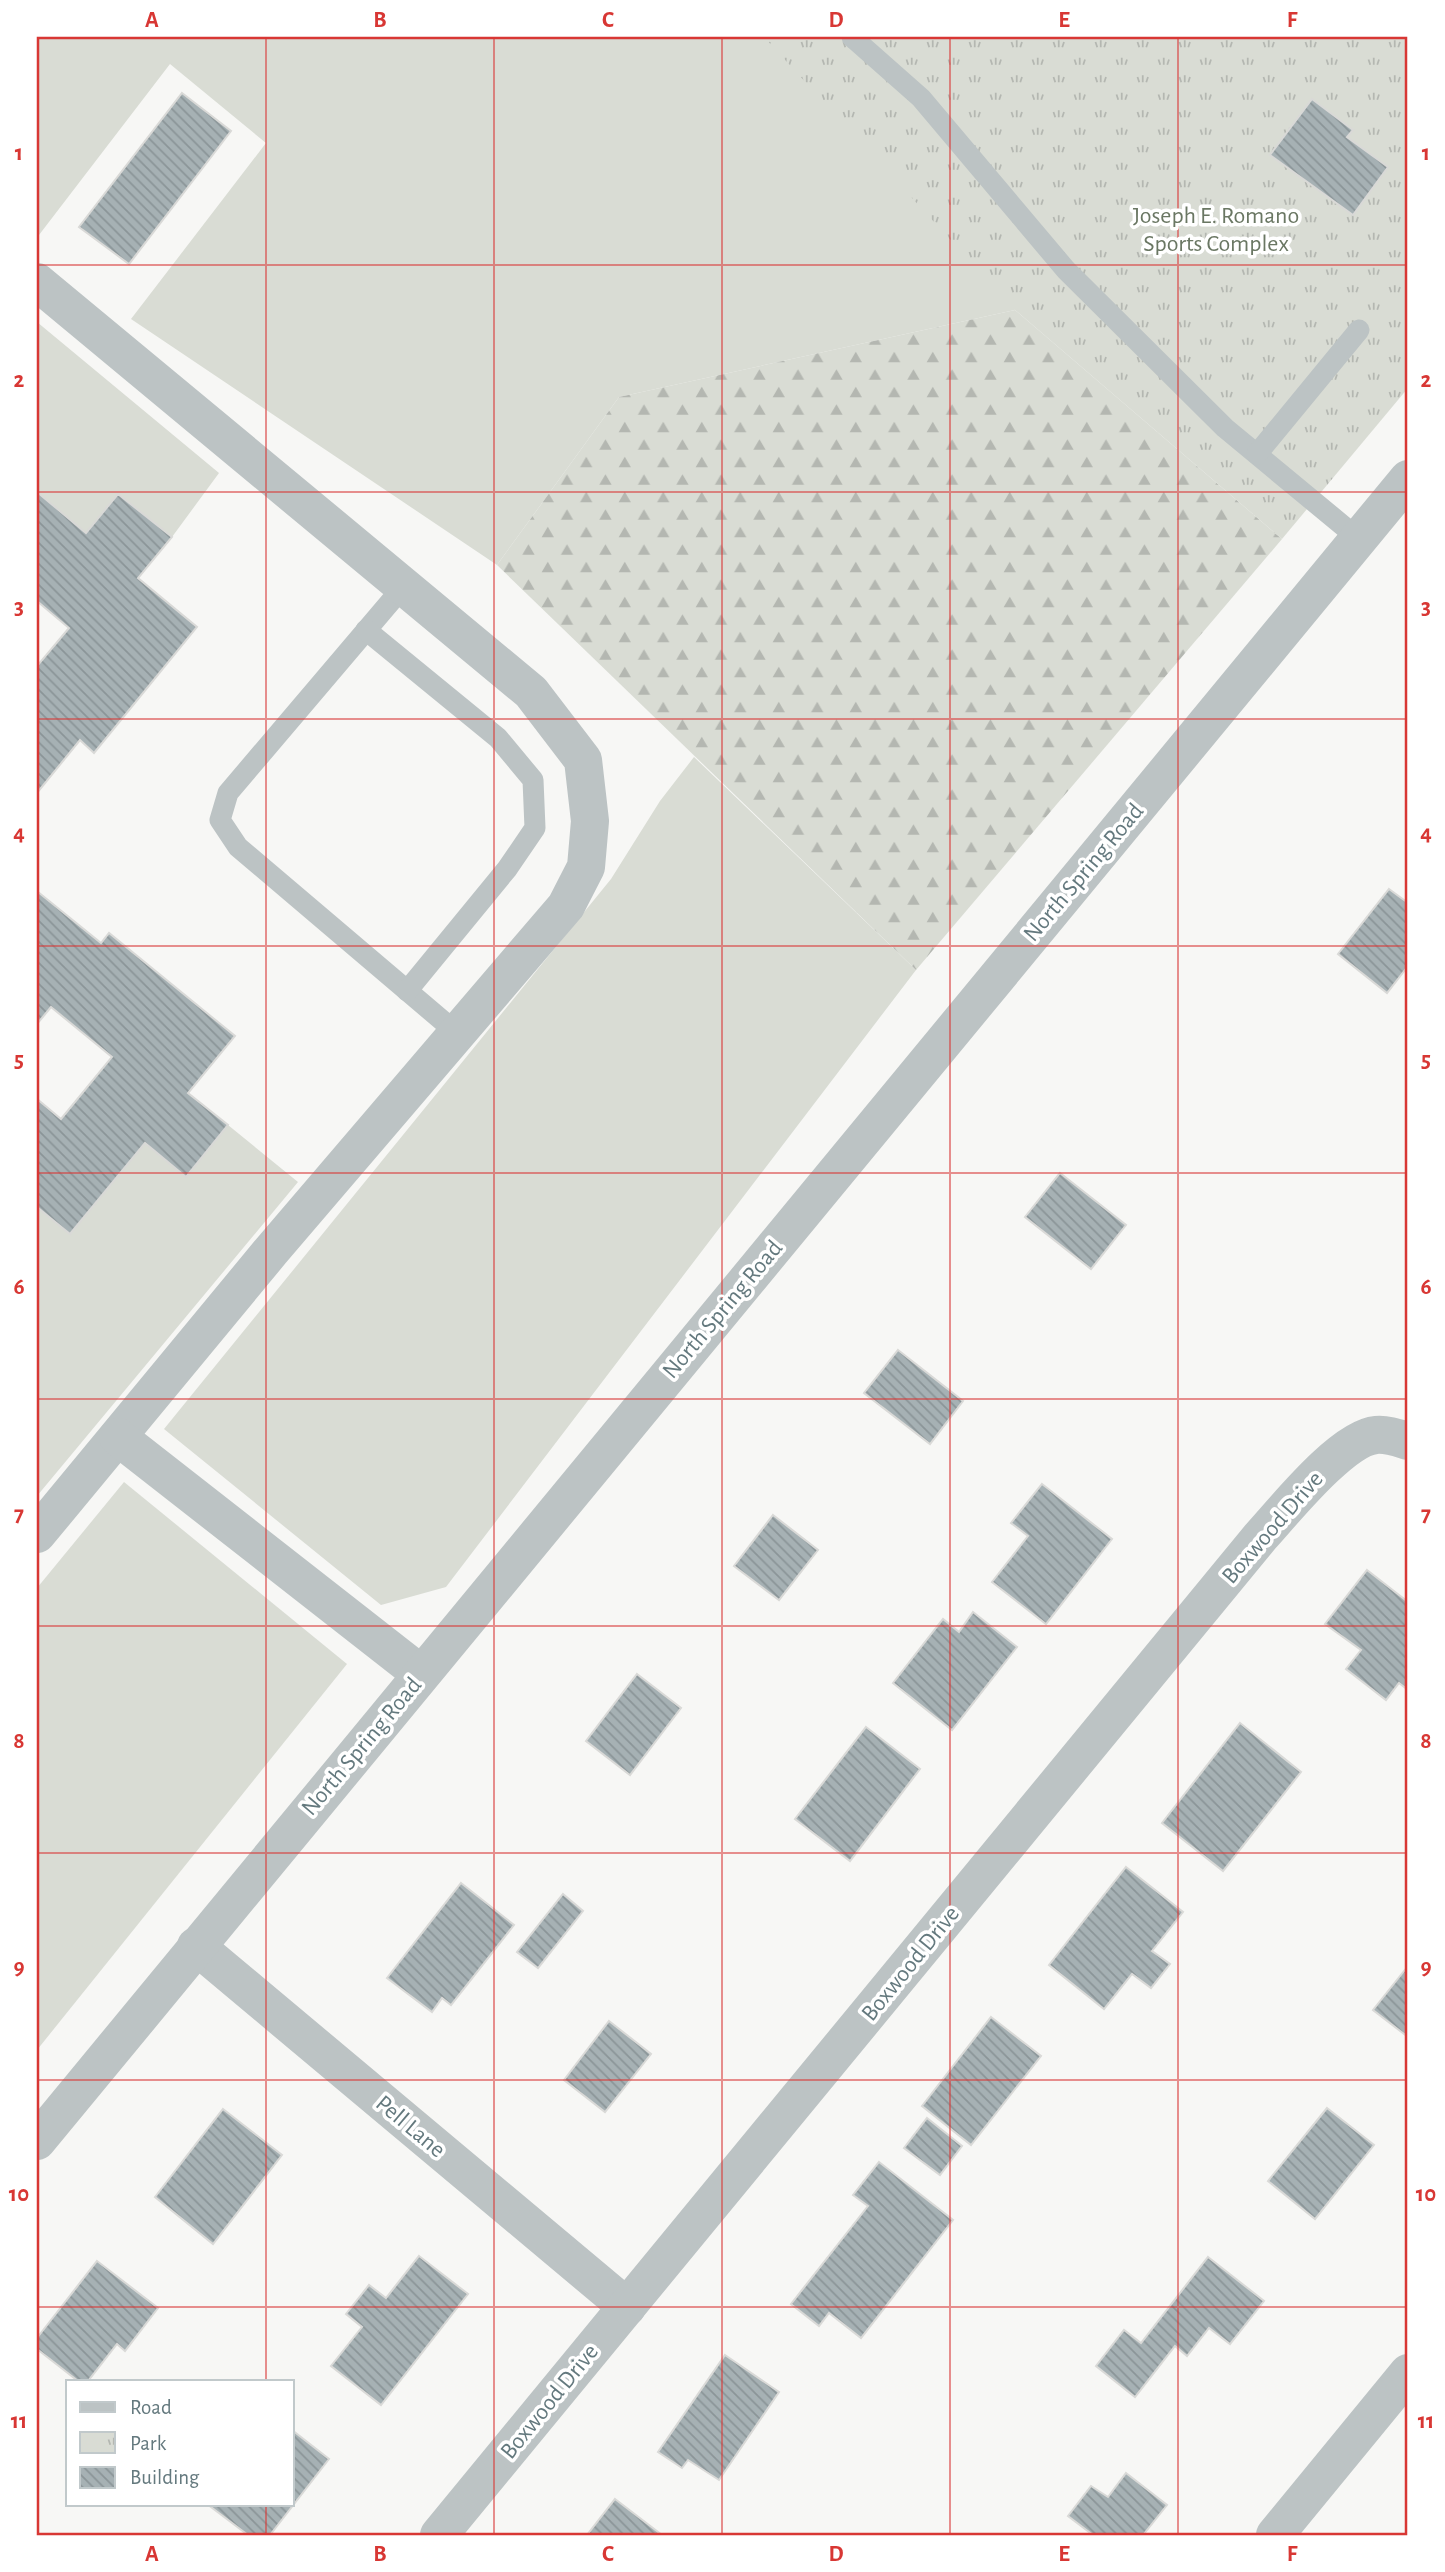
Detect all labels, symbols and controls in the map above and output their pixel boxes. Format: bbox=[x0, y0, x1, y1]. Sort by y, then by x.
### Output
text: A bbox=[145, 9, 159, 32]
text: B bbox=[373, 9, 387, 32]
text: C bbox=[602, 9, 614, 32]
text: D bbox=[828, 9, 844, 32]
text: E bbox=[1058, 9, 1070, 32]
text: F bbox=[1287, 9, 1298, 32]
text: 1 bbox=[15, 142, 23, 165]
text: 1 bbox=[1422, 142, 1430, 165]
park label: Joseph E. Romano Sports Complex bbox=[1133, 204, 1299, 256]
text: 2 bbox=[14, 369, 25, 392]
text: 2 bbox=[1421, 369, 1432, 392]
text: 3 bbox=[14, 596, 24, 619]
text: 3 bbox=[1421, 596, 1431, 619]
street label: North Spring Road bbox=[1019, 799, 1148, 946]
text: 4 bbox=[13, 822, 25, 845]
text: 4 bbox=[1420, 822, 1432, 845]
text: 5 bbox=[14, 1049, 24, 1072]
text: 5 bbox=[1421, 1049, 1431, 1072]
street label: North Spring Road bbox=[658, 1236, 787, 1383]
text: 6 bbox=[13, 1276, 25, 1299]
text: 6 bbox=[1420, 1276, 1432, 1299]
street label: Boxwood Drive bbox=[1218, 1467, 1328, 1588]
text: 7 bbox=[14, 1503, 24, 1526]
text: 7 bbox=[1421, 1503, 1431, 1526]
street label: North Spring Road bbox=[297, 1673, 426, 1820]
text: 8 bbox=[13, 1730, 25, 1753]
text: 8 bbox=[1420, 1730, 1432, 1753]
street label: Boxwood Drive bbox=[857, 1902, 964, 2026]
text: 9 bbox=[13, 1956, 25, 1979]
text: 9 bbox=[1420, 1956, 1432, 1979]
street label: Pell Lane bbox=[371, 2091, 450, 2163]
text: 10 bbox=[9, 2183, 29, 2206]
text: 10 bbox=[1416, 2183, 1436, 2206]
street label: Boxwood Drive bbox=[496, 2340, 603, 2464]
legend bbox=[66, 2380, 294, 2506]
text: Road bbox=[130, 2397, 172, 2418]
text: 11 bbox=[11, 2410, 27, 2433]
text: 11 bbox=[1418, 2410, 1434, 2433]
text: Park bbox=[130, 2433, 167, 2454]
text: Building bbox=[130, 2467, 200, 2488]
text: A bbox=[145, 2543, 159, 2566]
text: B bbox=[373, 2543, 387, 2566]
text: C bbox=[602, 2543, 614, 2566]
text: D bbox=[828, 2543, 844, 2566]
text: E bbox=[1058, 2543, 1070, 2566]
text: F bbox=[1287, 2543, 1298, 2566]

